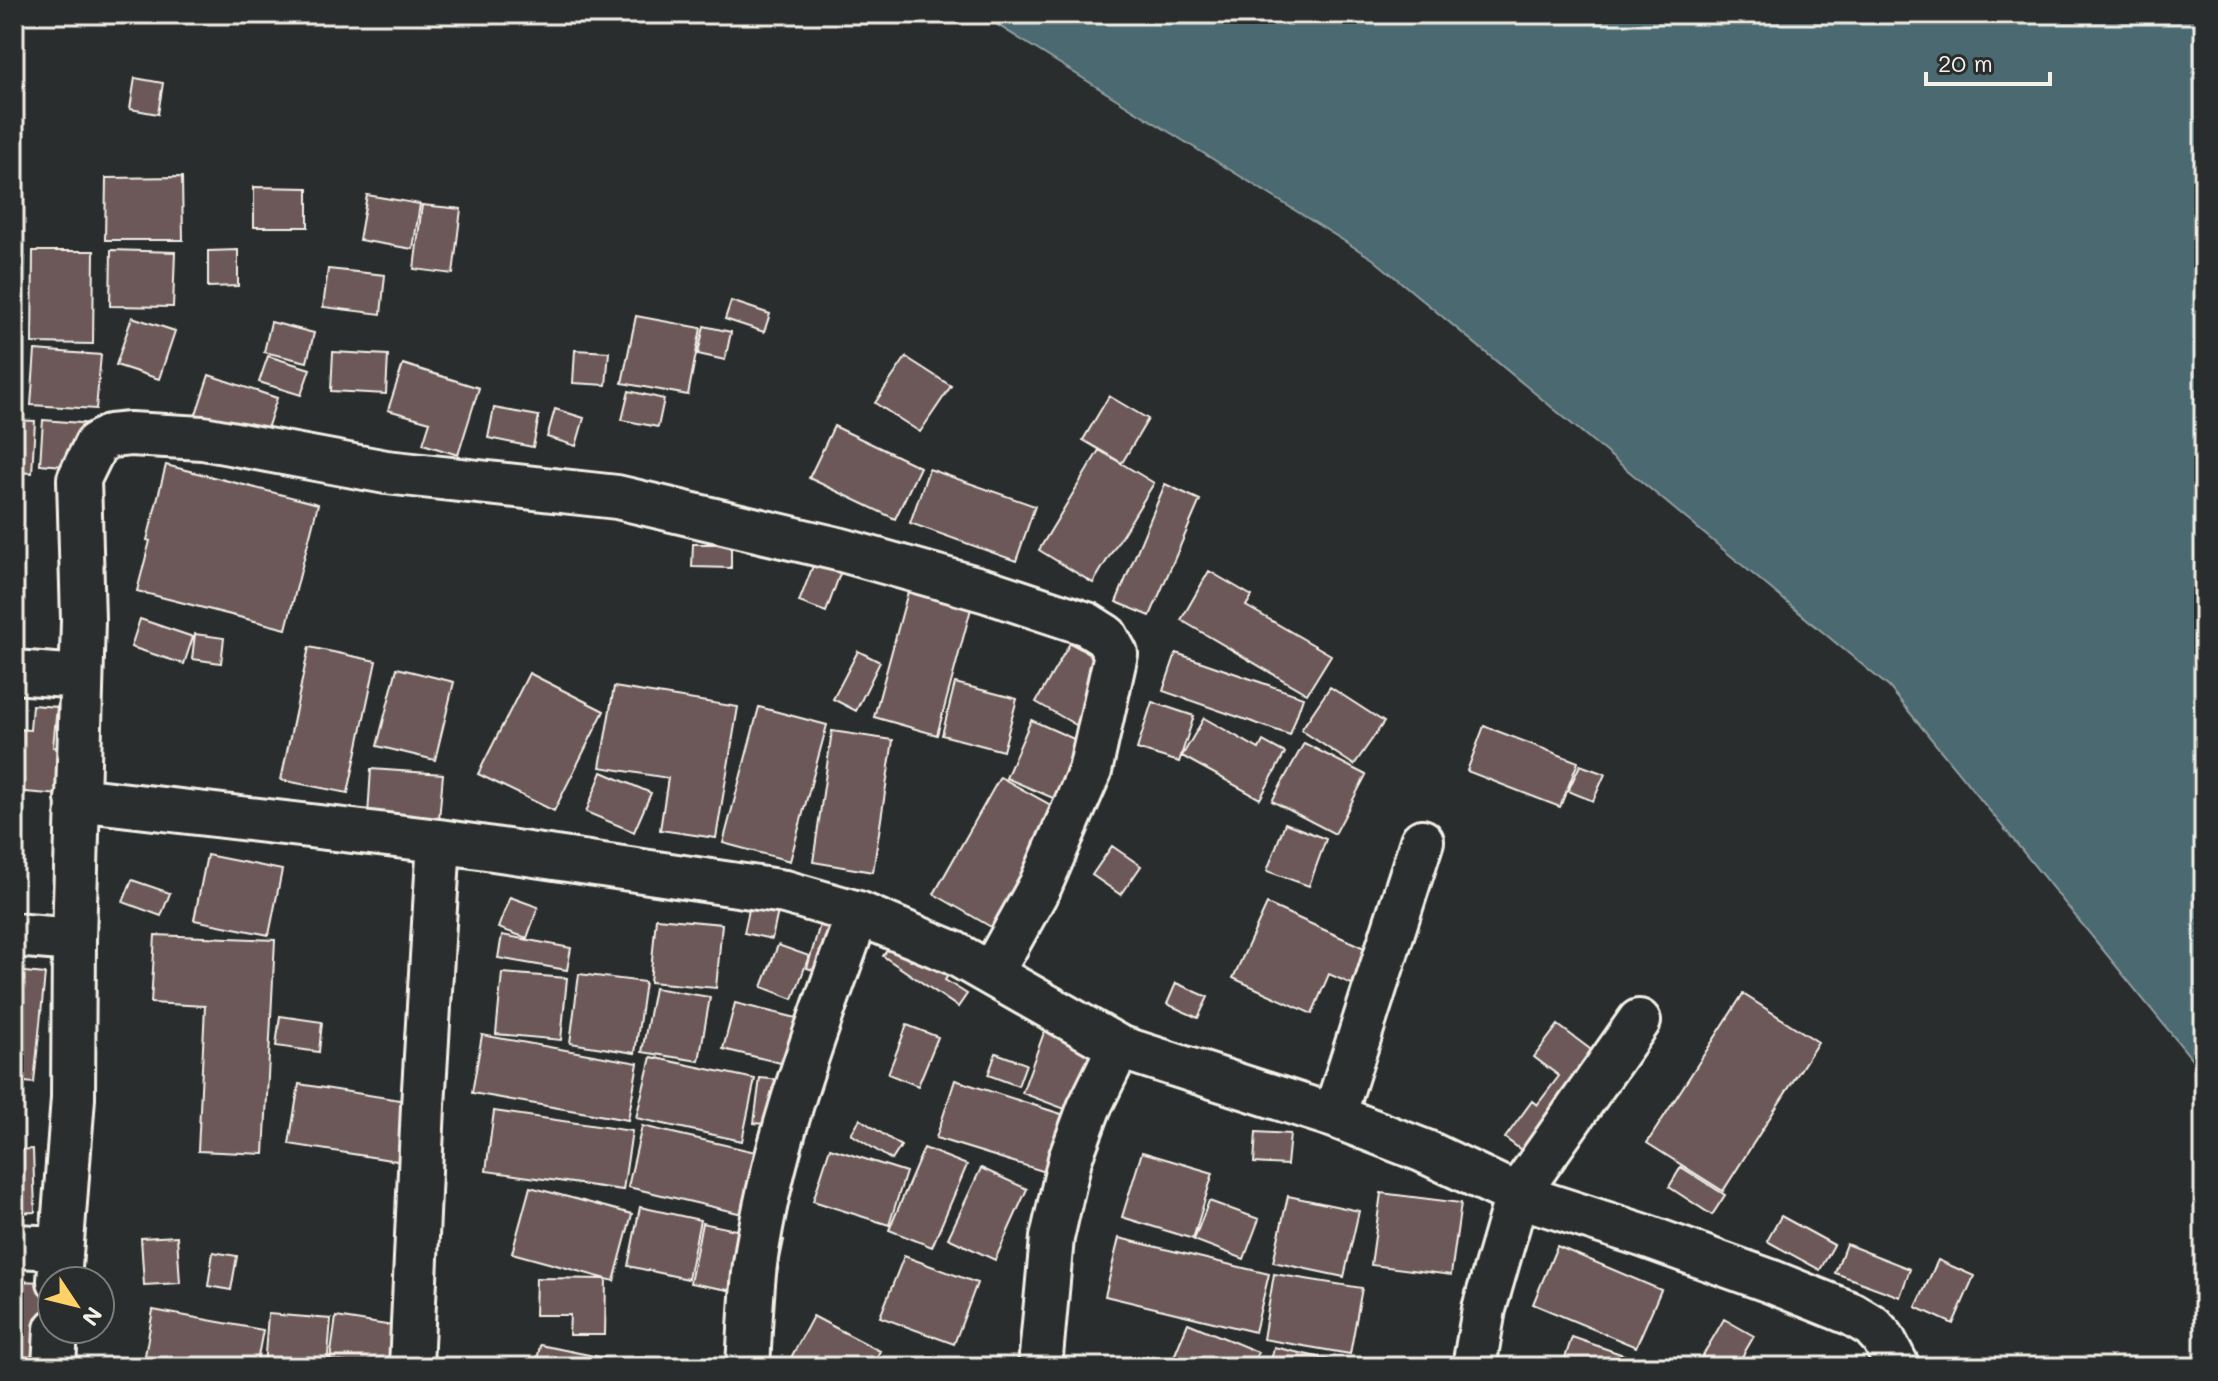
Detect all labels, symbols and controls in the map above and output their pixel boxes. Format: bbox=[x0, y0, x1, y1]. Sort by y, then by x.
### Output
scale bar bbox=[1926, 36, 2050, 86]
text: 20 m bbox=[1938, 47, 1993, 78]
north arrow bbox=[36, 1265, 116, 1345]
text: N bbox=[76, 1302, 109, 1332]

